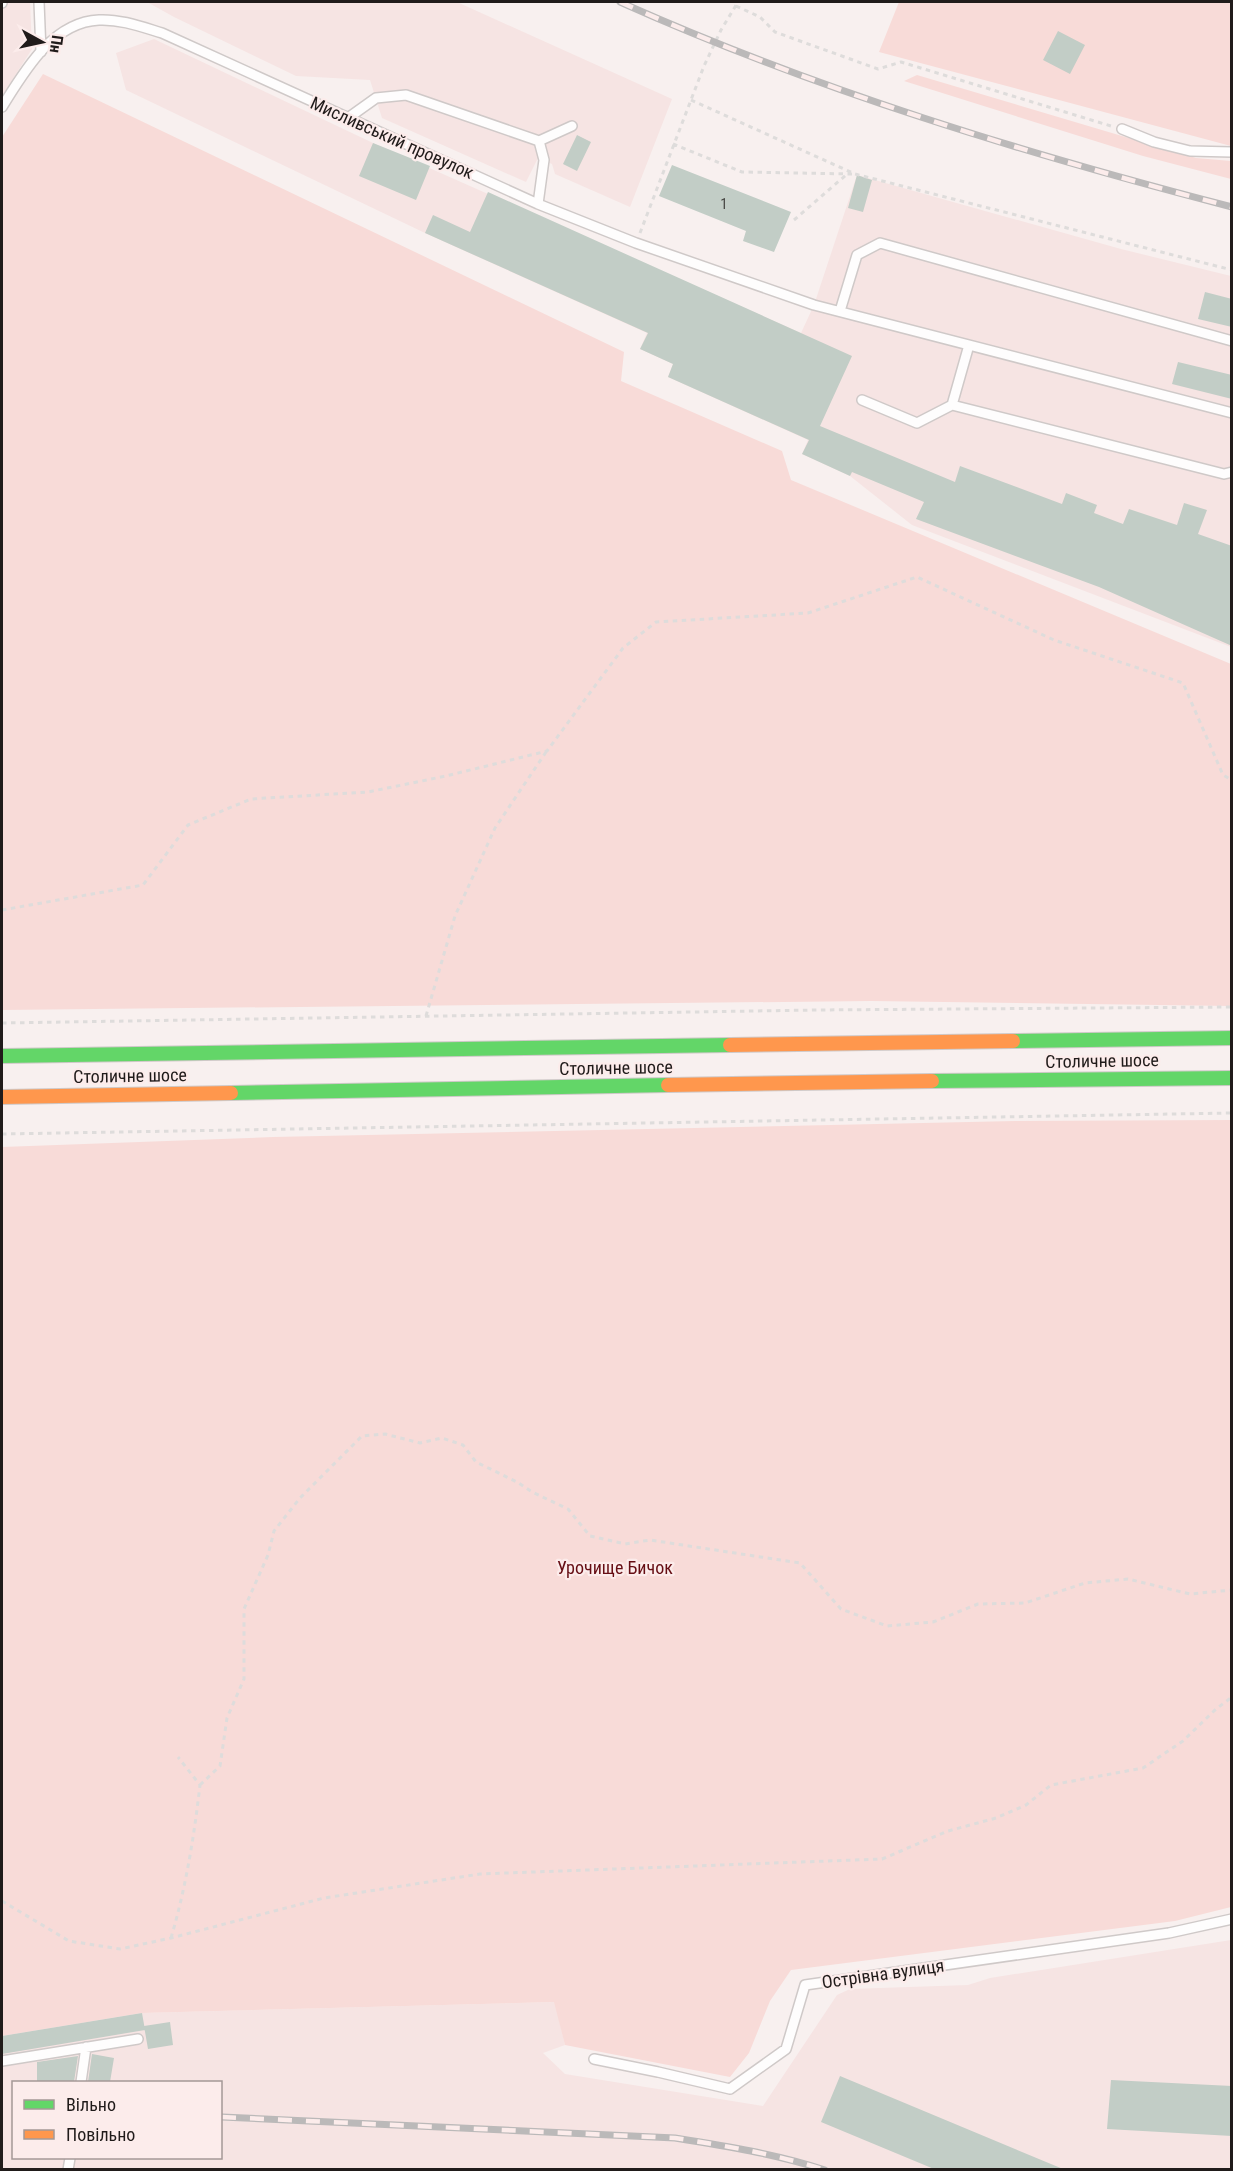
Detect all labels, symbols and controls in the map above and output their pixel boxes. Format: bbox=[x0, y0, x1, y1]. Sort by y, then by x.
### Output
north arrow bbox=[12, 12, 72, 72]
text: Пн bbox=[46, 34, 67, 54]
street label: Мисливський провулок bbox=[307, 92, 477, 183]
house number: 1 bbox=[720, 195, 728, 213]
street label: Столичне шосе bbox=[1045, 1049, 1159, 1072]
street label: Столичне шосе bbox=[559, 1056, 673, 1079]
street label: Столичне шосе bbox=[73, 1064, 187, 1087]
park label: Урочище Бичок bbox=[557, 1557, 673, 1578]
street label: Острівна вулиця bbox=[820, 1955, 946, 1992]
legend bbox=[12, 2081, 222, 2159]
text: Вільно bbox=[66, 2094, 116, 2115]
text: Повільно bbox=[66, 2124, 135, 2145]

